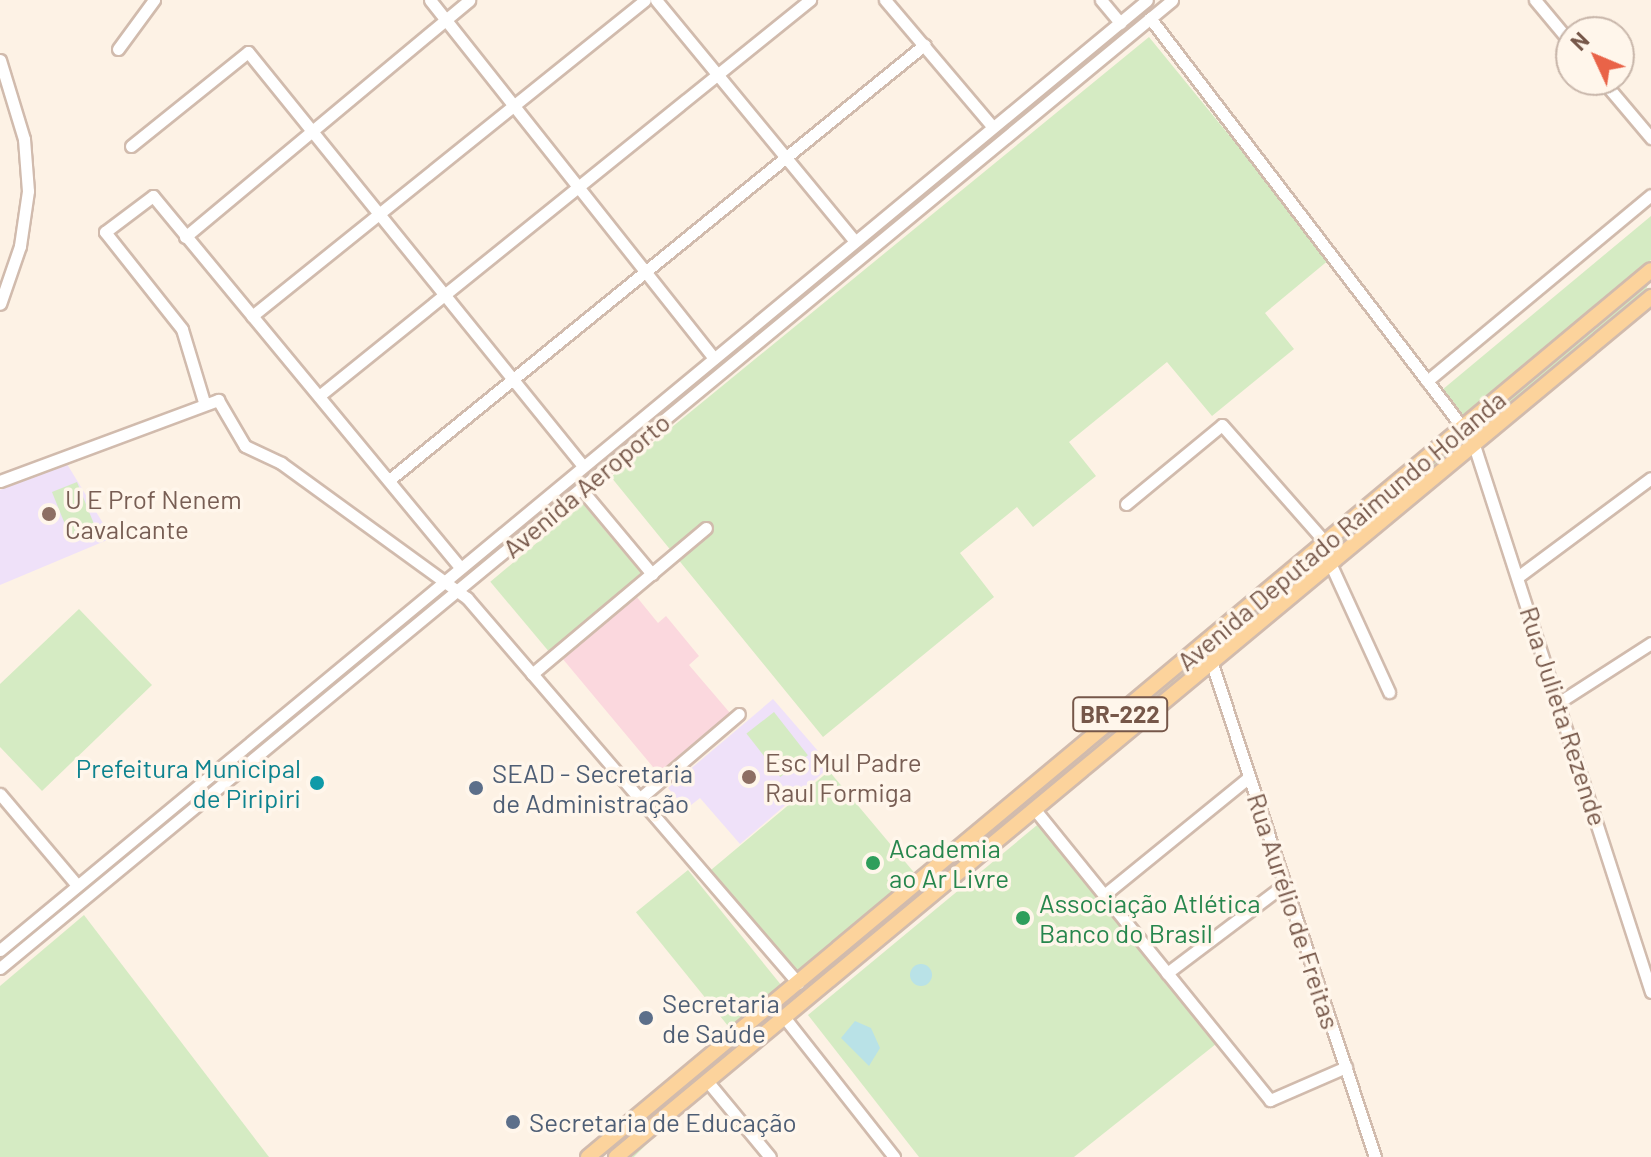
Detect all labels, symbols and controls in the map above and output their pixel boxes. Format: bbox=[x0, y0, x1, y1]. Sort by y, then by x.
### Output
north arrow bbox=[1555, 16, 1635, 96]
text: N bbox=[1565, 26, 1594, 55]
street label: Avenida Deputado Raimundo Holanda bbox=[1170, 383, 1512, 677]
street label: Avenida Aeroporto bbox=[496, 406, 676, 564]
place label: U E Prof Nenem Cavalcante bbox=[65, 483, 242, 544]
marker: U E Prof Nenem Cavalcante bbox=[40, 505, 58, 523]
street label: Rua Julieta Rezende bbox=[1514, 603, 1614, 829]
road number: BR-222 bbox=[1072, 694, 1168, 734]
place label: Esc Mul Padre Raul Formiga bbox=[765, 746, 922, 808]
place label: Prefeitura Municipal de Piripiri bbox=[76, 752, 301, 814]
place label: SEAD - Secretaria de Administração bbox=[492, 757, 693, 818]
marker: Esc Mul Padre Raul Formiga bbox=[740, 768, 758, 786]
marker: Prefeitura Municipal de Piripiri bbox=[308, 774, 326, 792]
marker: SEAD - Secretaria de Administração bbox=[467, 779, 485, 797]
street label: Rua Aurélio de Freitas bbox=[1241, 789, 1347, 1033]
place label: Academia ao Ar Livre bbox=[889, 832, 1009, 894]
marker: Academia ao Ar Livre bbox=[864, 854, 882, 872]
place label: Associação Atlética Banco do Brasil bbox=[1039, 887, 1260, 948]
marker: Associação Atlética Banco do Brasil bbox=[1014, 909, 1032, 927]
place label: Secretaria de Saúde bbox=[662, 987, 780, 1048]
marker: Secretaria de Saúde bbox=[637, 1009, 655, 1027]
place label: Secretaria de Educação bbox=[529, 1106, 797, 1138]
marker: Secretaria de Educação bbox=[504, 1113, 522, 1131]

